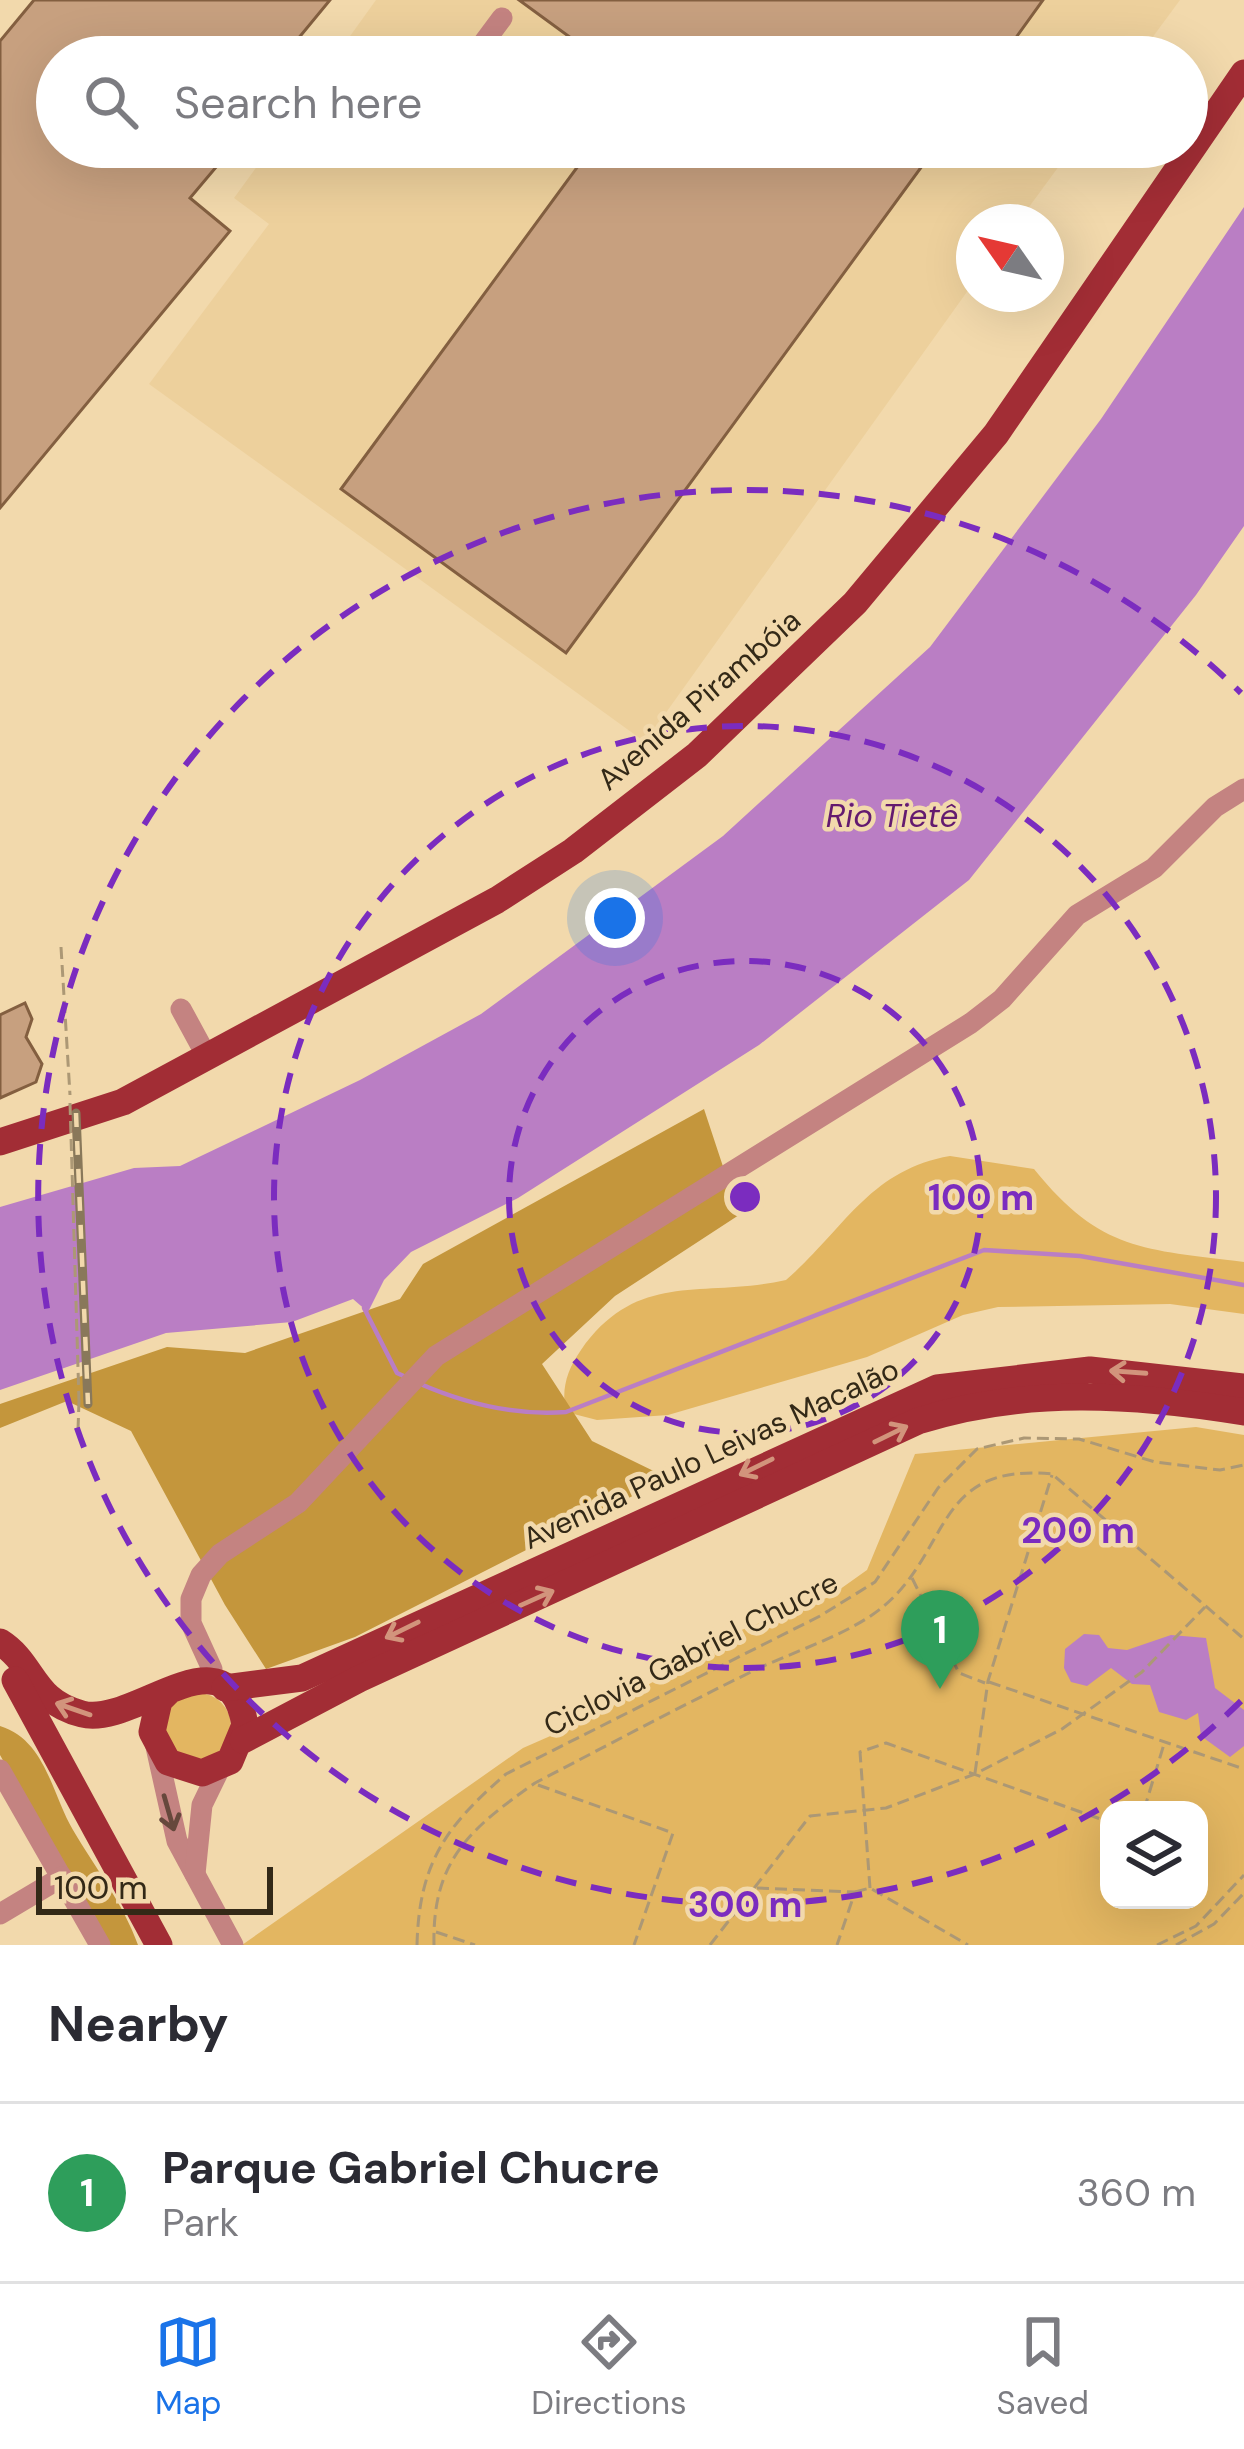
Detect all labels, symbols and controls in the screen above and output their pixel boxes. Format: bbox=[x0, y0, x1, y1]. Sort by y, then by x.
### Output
search box bbox=[36, 36, 1208, 168]
icon: search bbox=[78, 69, 144, 135]
text: Search here bbox=[174, 73, 422, 132]
north arrow bbox=[956, 204, 1064, 312]
street label: Avenida Pirambóia bbox=[589, 601, 808, 799]
water label: Rio Tietê bbox=[826, 794, 958, 837]
your location bbox=[585, 888, 645, 948]
text: 100 m bbox=[928, 1174, 1034, 1221]
centre of rings bbox=[724, 1176, 766, 1218]
street label: Avenida Paulo Leivas Macalão bbox=[517, 1349, 905, 1558]
one-way arrow bbox=[1109, 1361, 1148, 1384]
one-way arrow bbox=[872, 1422, 908, 1444]
one-way arrow bbox=[739, 1457, 774, 1480]
text: 200 m bbox=[1021, 1507, 1135, 1554]
street label: Ciclovia Gabriel Chucre bbox=[537, 1562, 845, 1745]
one-way arrow bbox=[518, 1586, 554, 1608]
pin: 1 bbox=[901, 1590, 979, 1689]
one-way arrow bbox=[385, 1620, 421, 1642]
one-way arrow bbox=[55, 1697, 93, 1719]
one-way arrow bbox=[159, 1793, 181, 1831]
map controls bbox=[1100, 1801, 1208, 1909]
button: layers bbox=[1100, 1801, 1208, 1909]
scale bar bbox=[36, 1861, 273, 1914]
text: 100 m bbox=[54, 1866, 148, 1909]
text: 300 m bbox=[688, 1881, 802, 1928]
text: Nearby bbox=[48, 1990, 229, 2057]
text: Parque Gabriel Chucre bbox=[162, 2138, 660, 2197]
text: 1 bbox=[80, 2167, 94, 2218]
text: 360 m bbox=[1077, 2167, 1196, 2218]
text: Park bbox=[162, 2197, 239, 2248]
tab: Map bbox=[155, 2309, 221, 2424]
tab: Directions bbox=[531, 2309, 687, 2424]
tab: Saved bbox=[997, 2309, 1089, 2424]

